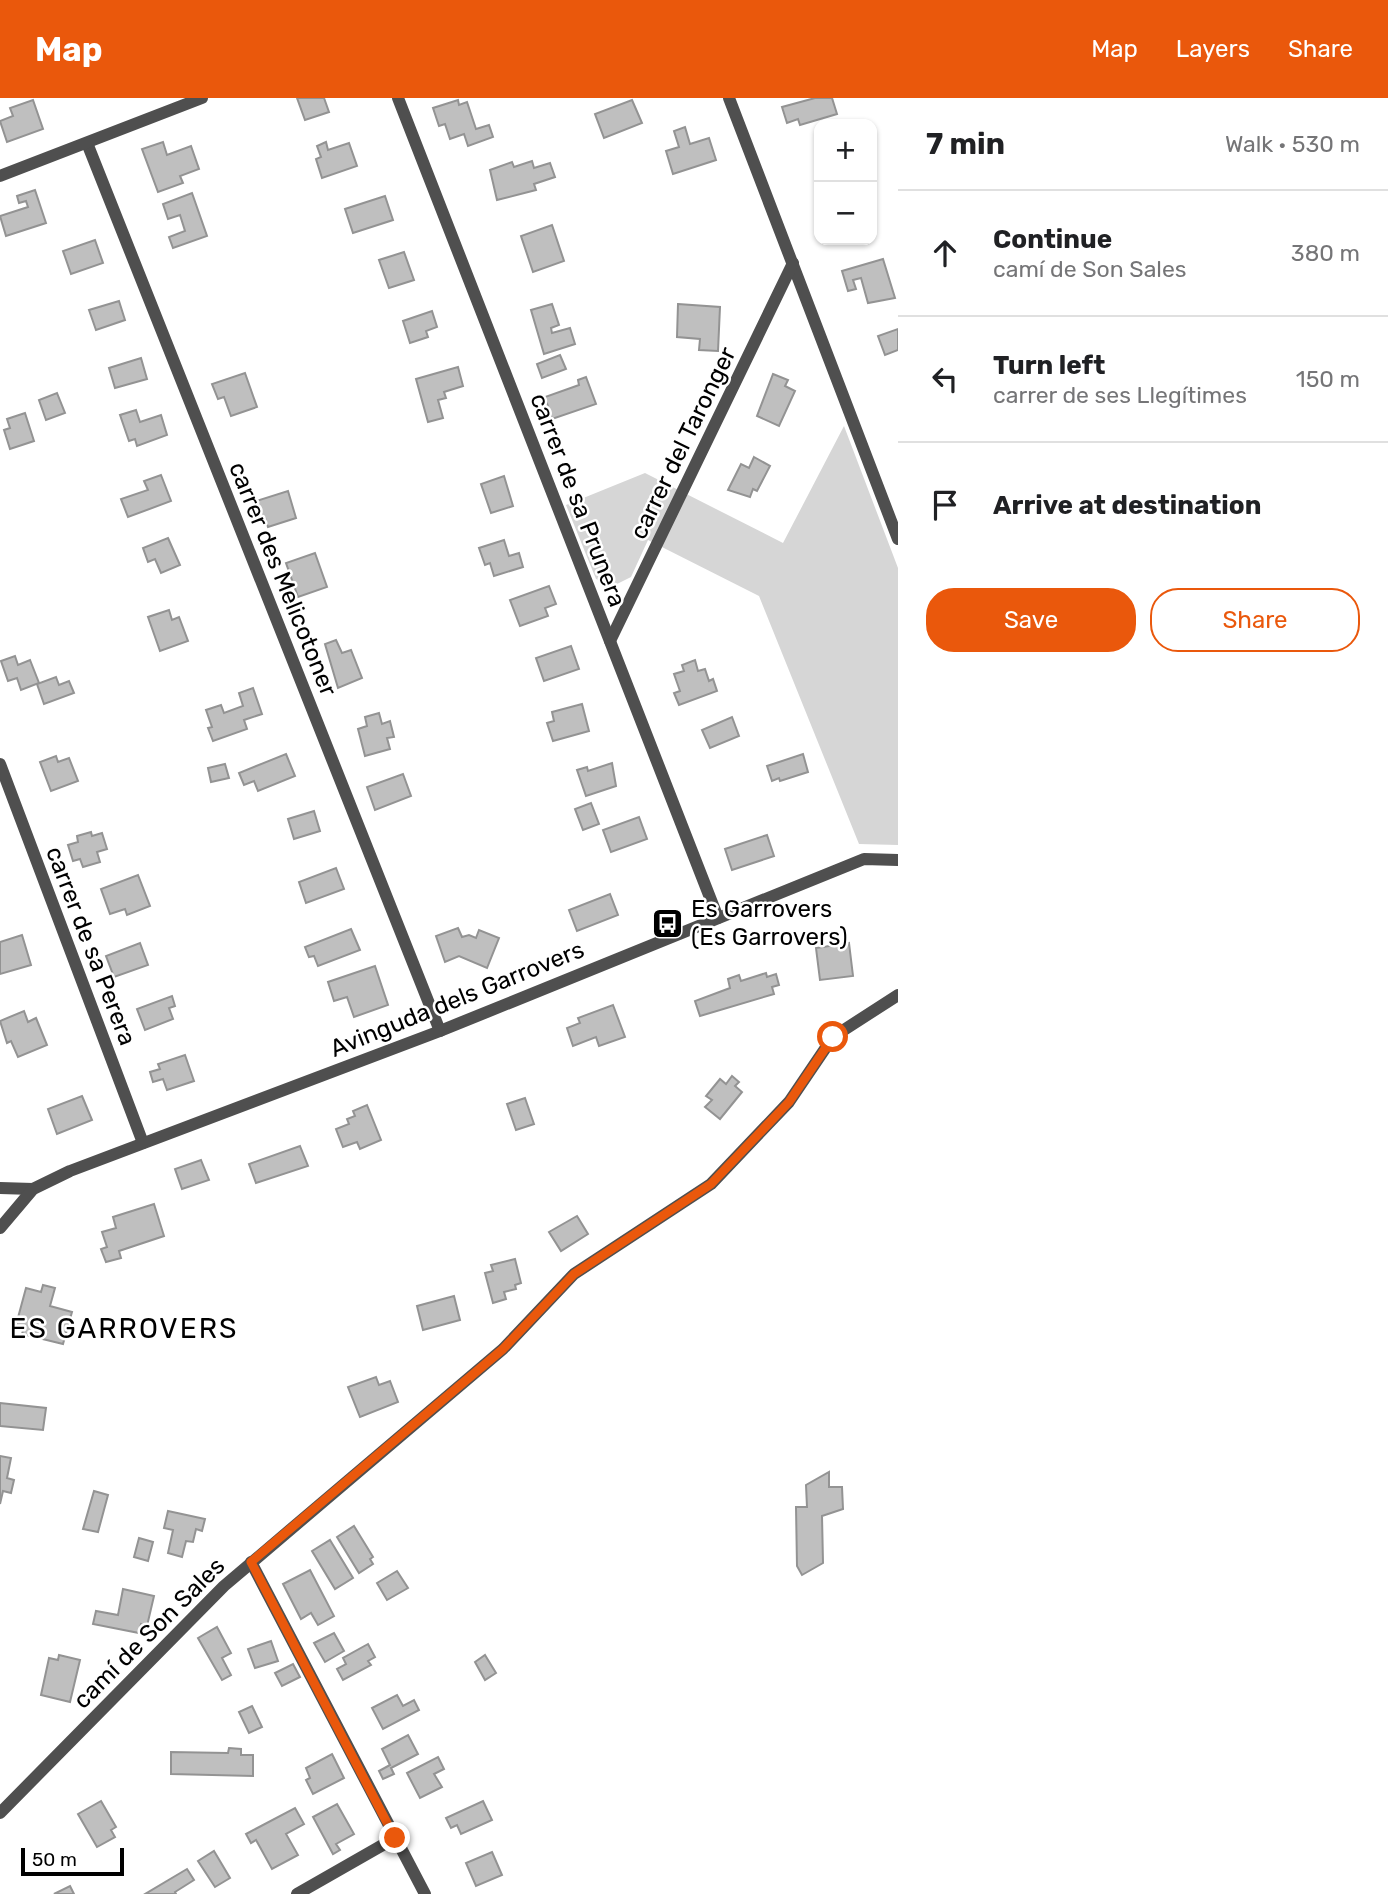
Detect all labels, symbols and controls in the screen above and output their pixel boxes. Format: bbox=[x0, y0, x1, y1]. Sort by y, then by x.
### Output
text: Map bbox=[35, 30, 103, 69]
text: Map bbox=[1091, 35, 1138, 63]
text: Layers bbox=[1176, 35, 1250, 63]
text: Share bbox=[1288, 35, 1353, 63]
map controls bbox=[814, 119, 877, 245]
button: + bbox=[814, 119, 877, 182]
text: 7 min bbox=[926, 126, 1005, 162]
text: Walk · 530 m bbox=[1225, 130, 1360, 158]
button: − bbox=[814, 182, 877, 245]
text: Continue bbox=[993, 224, 1112, 255]
icon: ahead bbox=[926, 234, 964, 272]
text: 380 m bbox=[1291, 239, 1360, 267]
text: camí de Son Sales bbox=[993, 255, 1187, 283]
street label: carrer del Taronger bbox=[624, 342, 742, 544]
text: Turn left bbox=[993, 350, 1105, 381]
icon: left bbox=[926, 360, 964, 398]
text: 150 m bbox=[1296, 365, 1360, 393]
text: carrer de ses Llegítimes bbox=[993, 381, 1247, 409]
street label: carrer de sa Prunera bbox=[524, 389, 632, 611]
street label: carrer des Melicotoner bbox=[223, 458, 343, 700]
icon: arrive bbox=[926, 486, 964, 524]
text: Arrive at destination bbox=[993, 490, 1261, 521]
button: Save bbox=[926, 588, 1136, 652]
button: Share bbox=[1150, 588, 1360, 652]
street label: carrer de sa Perera bbox=[40, 843, 142, 1049]
place label: Es Garrovers (Es Garrovers) bbox=[691, 895, 848, 951]
bus stop icon: Es Garrovers (Es Garrovers) bbox=[651, 906, 685, 940]
street label: Avinguda dels Garrovers bbox=[326, 935, 588, 1063]
route start bbox=[817, 1021, 848, 1052]
district label: ES GARROVERS bbox=[10, 1312, 238, 1345]
street label: camí de Son Sales bbox=[68, 1552, 230, 1714]
route end bbox=[379, 1822, 410, 1853]
scale bar bbox=[21, 1845, 124, 1877]
text: 50 m bbox=[32, 1848, 77, 1871]

